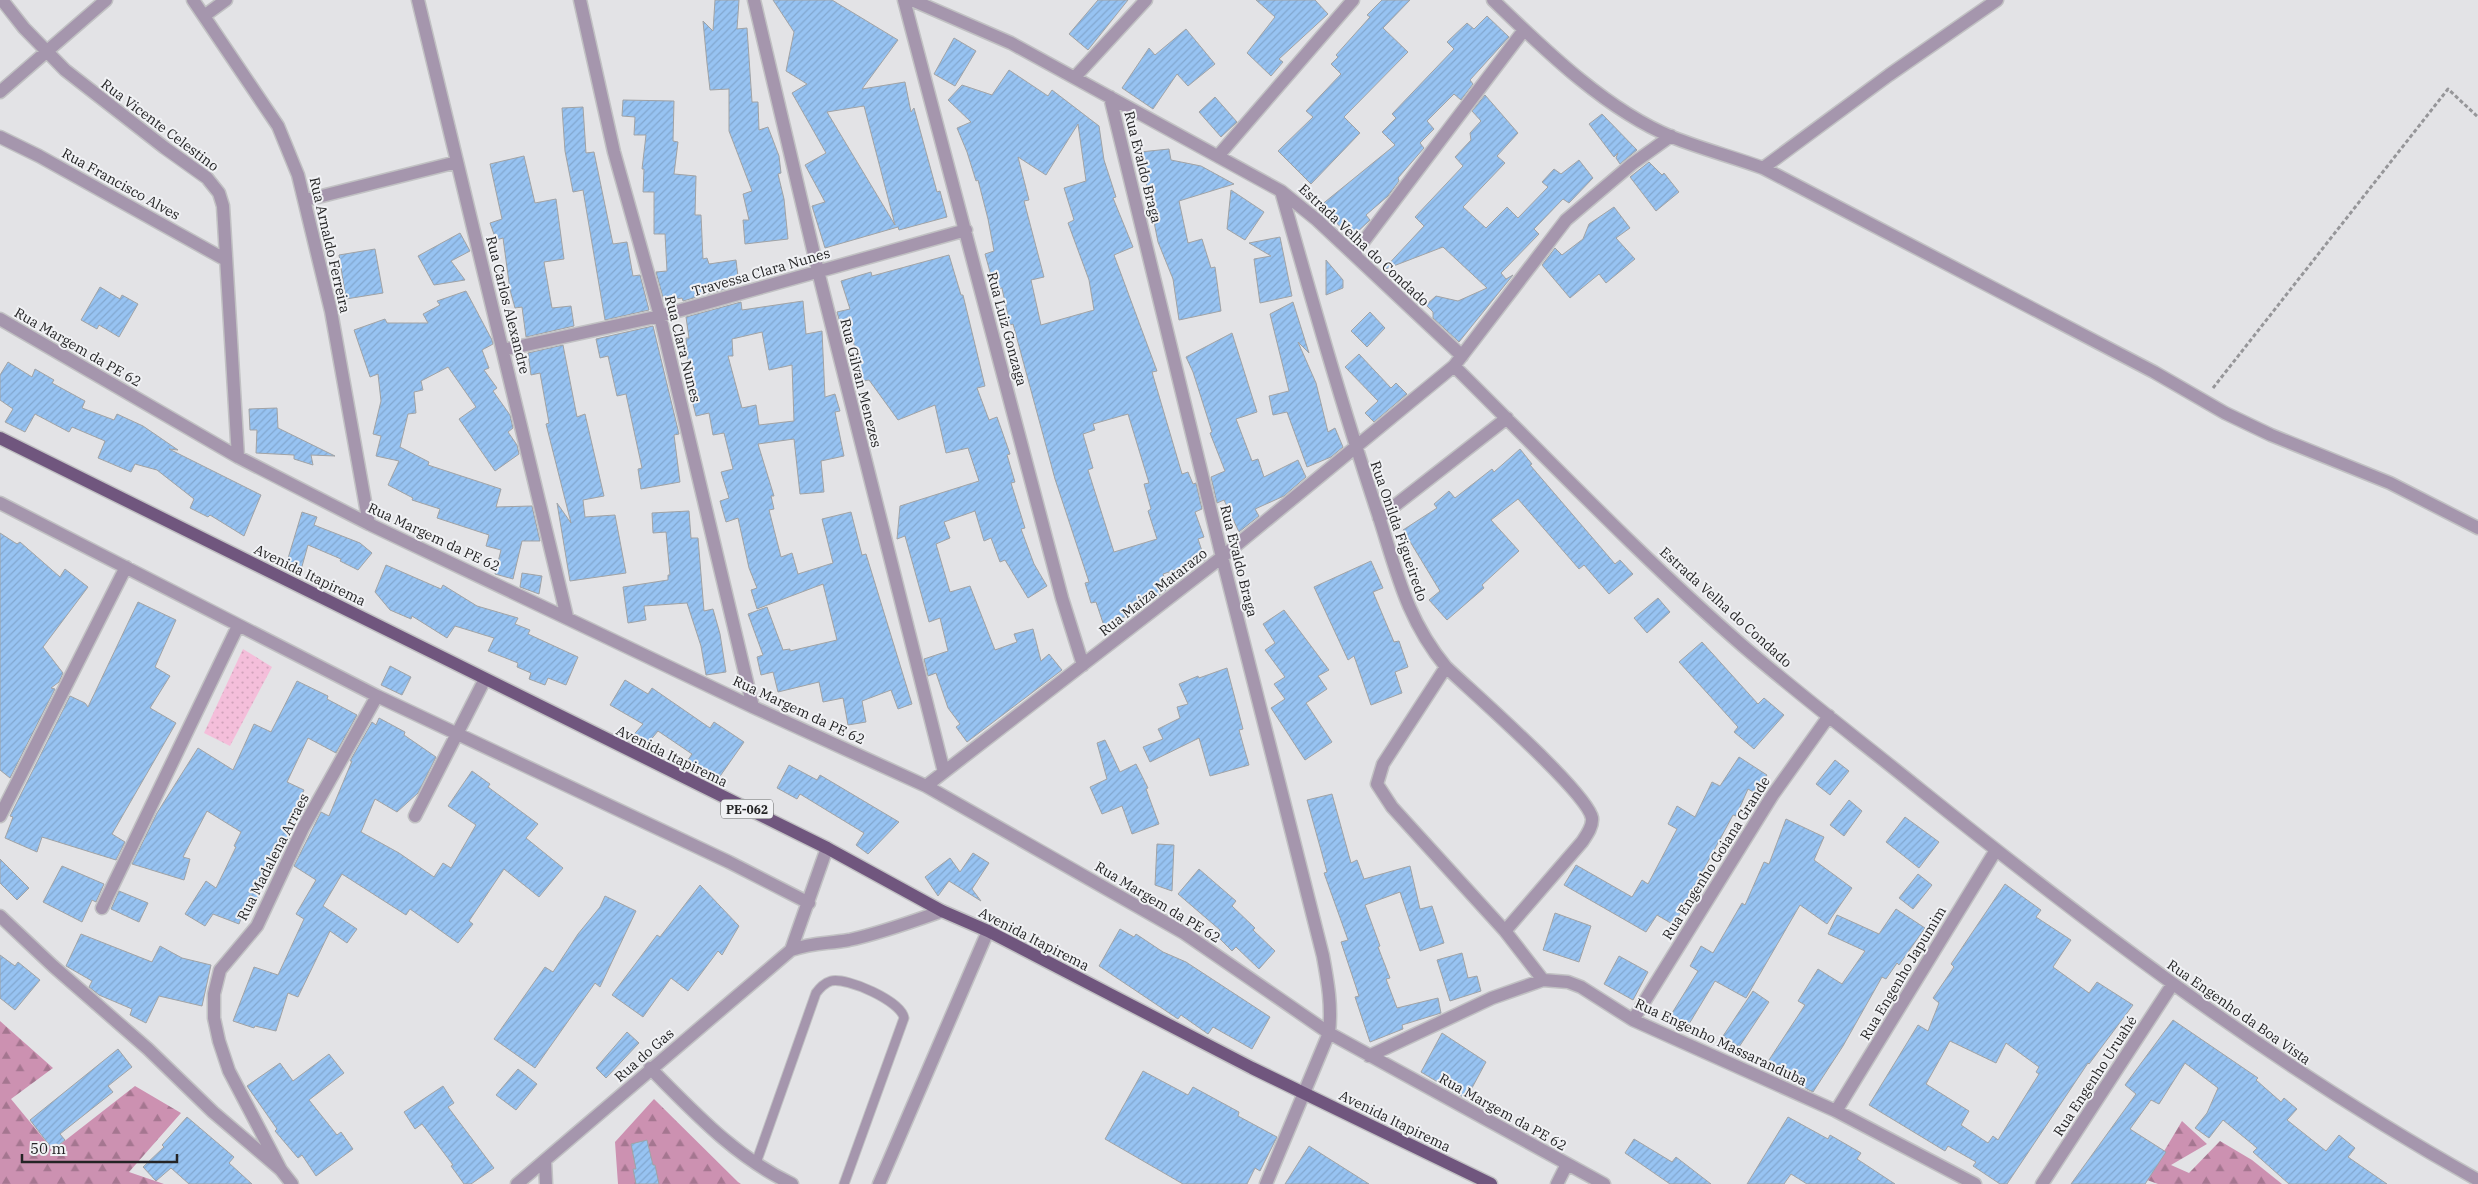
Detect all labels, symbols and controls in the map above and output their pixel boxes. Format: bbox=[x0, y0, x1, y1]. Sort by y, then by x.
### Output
street label: Rua Vicente Celestino bbox=[98, 75, 222, 175]
street label: Rua Evaldo Braga bbox=[1120, 109, 1166, 225]
street label: Rua Francisco Alves bbox=[59, 144, 183, 224]
street label: Rua Arnaldo Ferreira bbox=[306, 175, 354, 315]
street label: Estrada Velha do Condado bbox=[1295, 180, 1433, 310]
street label: Rua Carlos Alexandre bbox=[482, 234, 534, 376]
street label: Travessa Clara Nunes bbox=[690, 244, 832, 300]
street label: Rua Luiz Gonzaga bbox=[983, 270, 1031, 388]
street label: Rua Clara Nunes bbox=[661, 294, 705, 405]
street label: Rua Margem da PE 62 bbox=[11, 303, 145, 391]
street label: Rua Gilvan Menezes bbox=[836, 317, 886, 449]
street label: Rua Onilda Figueiredo bbox=[1367, 459, 1431, 604]
street label: Rua Margem da PE 62 bbox=[365, 498, 503, 576]
street label: Rua Evaldo Braga bbox=[1216, 503, 1262, 619]
street label: Avenida Itapirema bbox=[251, 540, 369, 610]
street label: Estrada Velha do Condado bbox=[1656, 543, 1796, 671]
street label: Rua Maíza Matarazo bbox=[1095, 544, 1211, 640]
street label: Rua Margem da PE 62 bbox=[730, 671, 868, 749]
street label: Avenida Itapirema bbox=[613, 721, 731, 791]
street label: Rua Engenho Goiana Grande bbox=[1658, 773, 1774, 943]
street label: Rua Madalena Arraes bbox=[233, 790, 313, 924]
road number: PE-062 bbox=[721, 800, 773, 819]
street label: Rua Margem da PE 62 bbox=[1092, 857, 1224, 947]
street label: Avenida Itapirema bbox=[976, 903, 1093, 975]
street label: Rua Engenho Japumim bbox=[1856, 903, 1950, 1043]
street label: Rua Engenho da Boa Vista bbox=[2164, 956, 2315, 1069]
street label: Rua Engenho Massaranduba bbox=[1632, 994, 1810, 1090]
street label: Rua Engenho Uruahé bbox=[2049, 1012, 2141, 1140]
street label: Rua do Gas bbox=[610, 1024, 678, 1086]
street label: Rua Margem da PE 62 bbox=[1436, 1069, 1570, 1155]
street label: Avenida Itapirema bbox=[1336, 1086, 1454, 1156]
scale bar bbox=[22, 1132, 178, 1164]
text: 50 m bbox=[30, 1139, 66, 1158]

